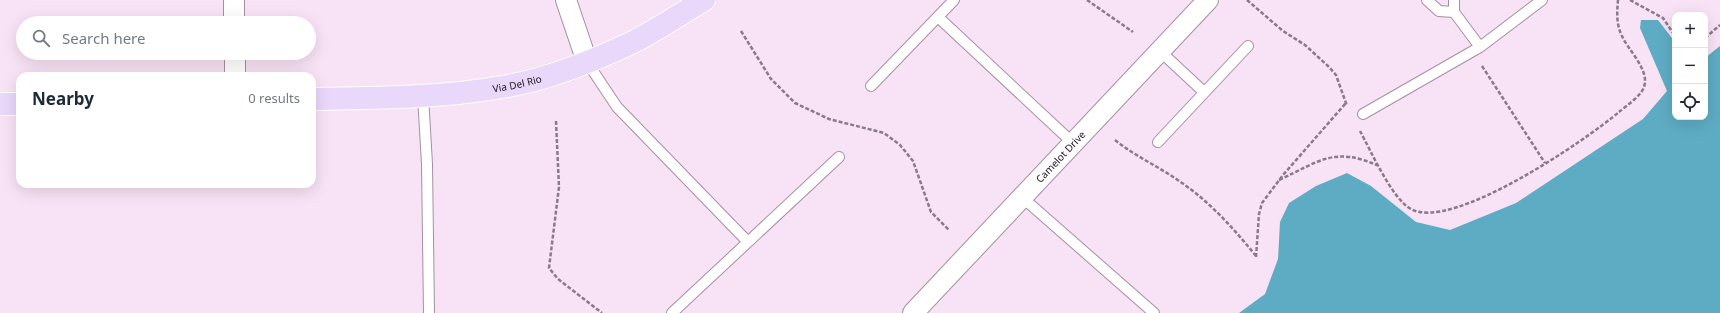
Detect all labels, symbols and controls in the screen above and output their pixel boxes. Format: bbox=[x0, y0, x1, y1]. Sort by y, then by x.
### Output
map controls bbox=[1672, 12, 1708, 120]
button: + bbox=[1672, 12, 1708, 48]
search box bbox=[16, 16, 316, 60]
icon: search bbox=[30, 27, 52, 49]
text: Search here bbox=[62, 28, 145, 48]
button: − bbox=[1672, 48, 1708, 84]
street label: Via Del Rio bbox=[491, 71, 543, 95]
button: locate bbox=[1672, 84, 1708, 120]
text: Nearby bbox=[32, 87, 94, 110]
text: 0 results bbox=[248, 89, 300, 107]
street label: Camelot Drive bbox=[1033, 127, 1089, 186]

